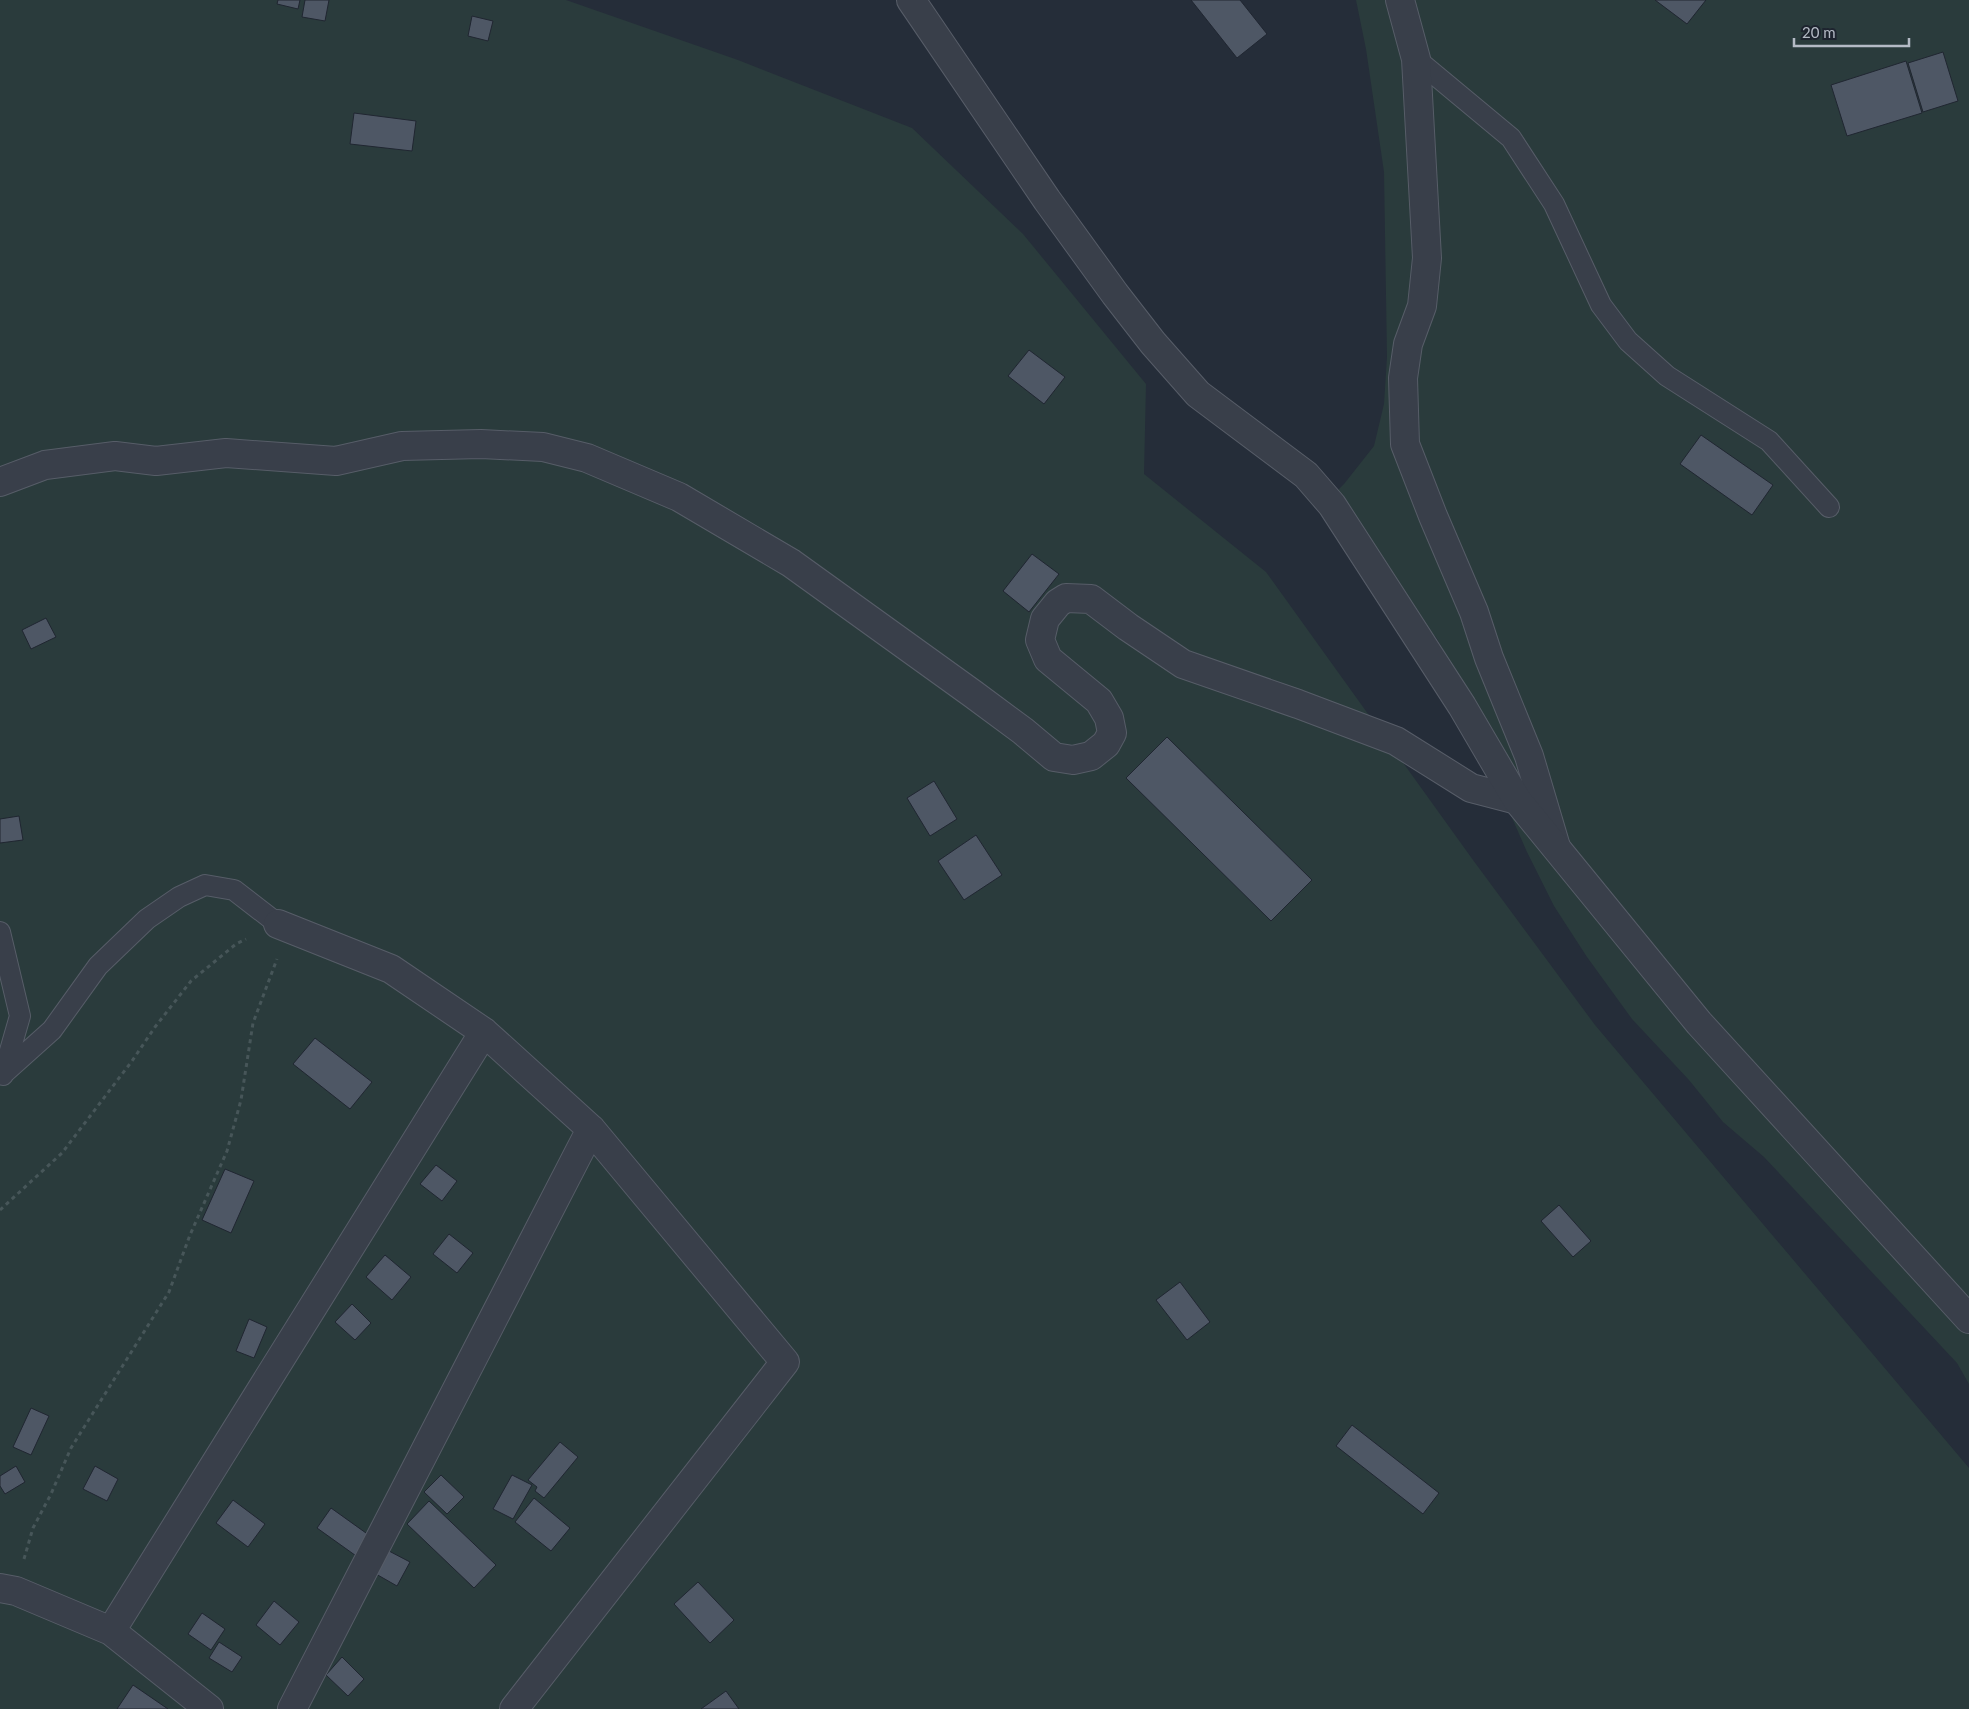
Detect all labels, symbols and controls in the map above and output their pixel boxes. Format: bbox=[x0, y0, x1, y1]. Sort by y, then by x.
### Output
scale bar bbox=[1794, 15, 1909, 47]
text: 20 m bbox=[1802, 23, 1836, 41]

